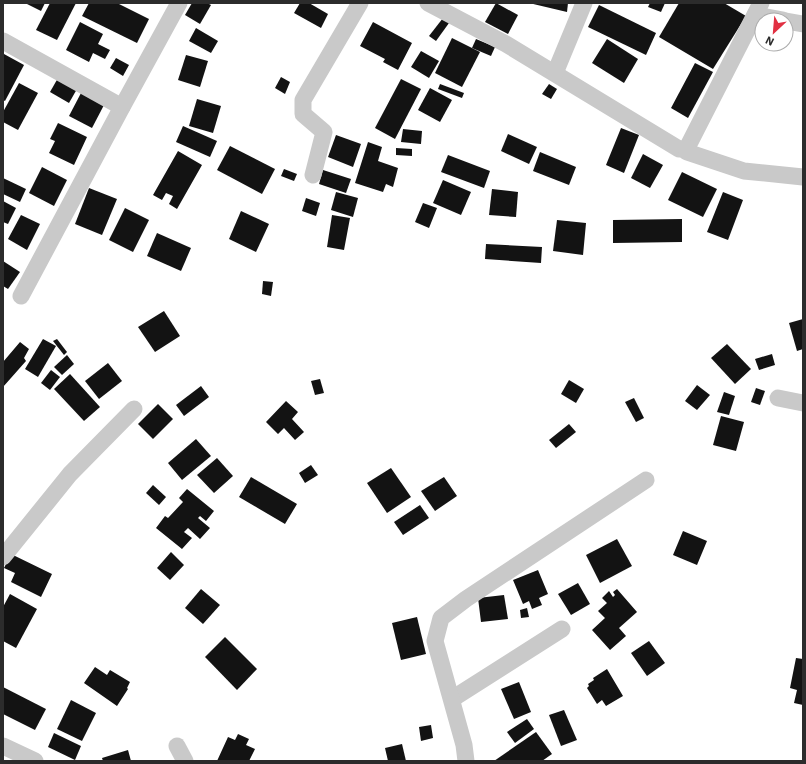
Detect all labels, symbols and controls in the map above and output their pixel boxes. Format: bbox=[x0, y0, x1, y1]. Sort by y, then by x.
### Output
north arrow bbox=[754, 12, 794, 52]
text: N bbox=[763, 33, 776, 49]

